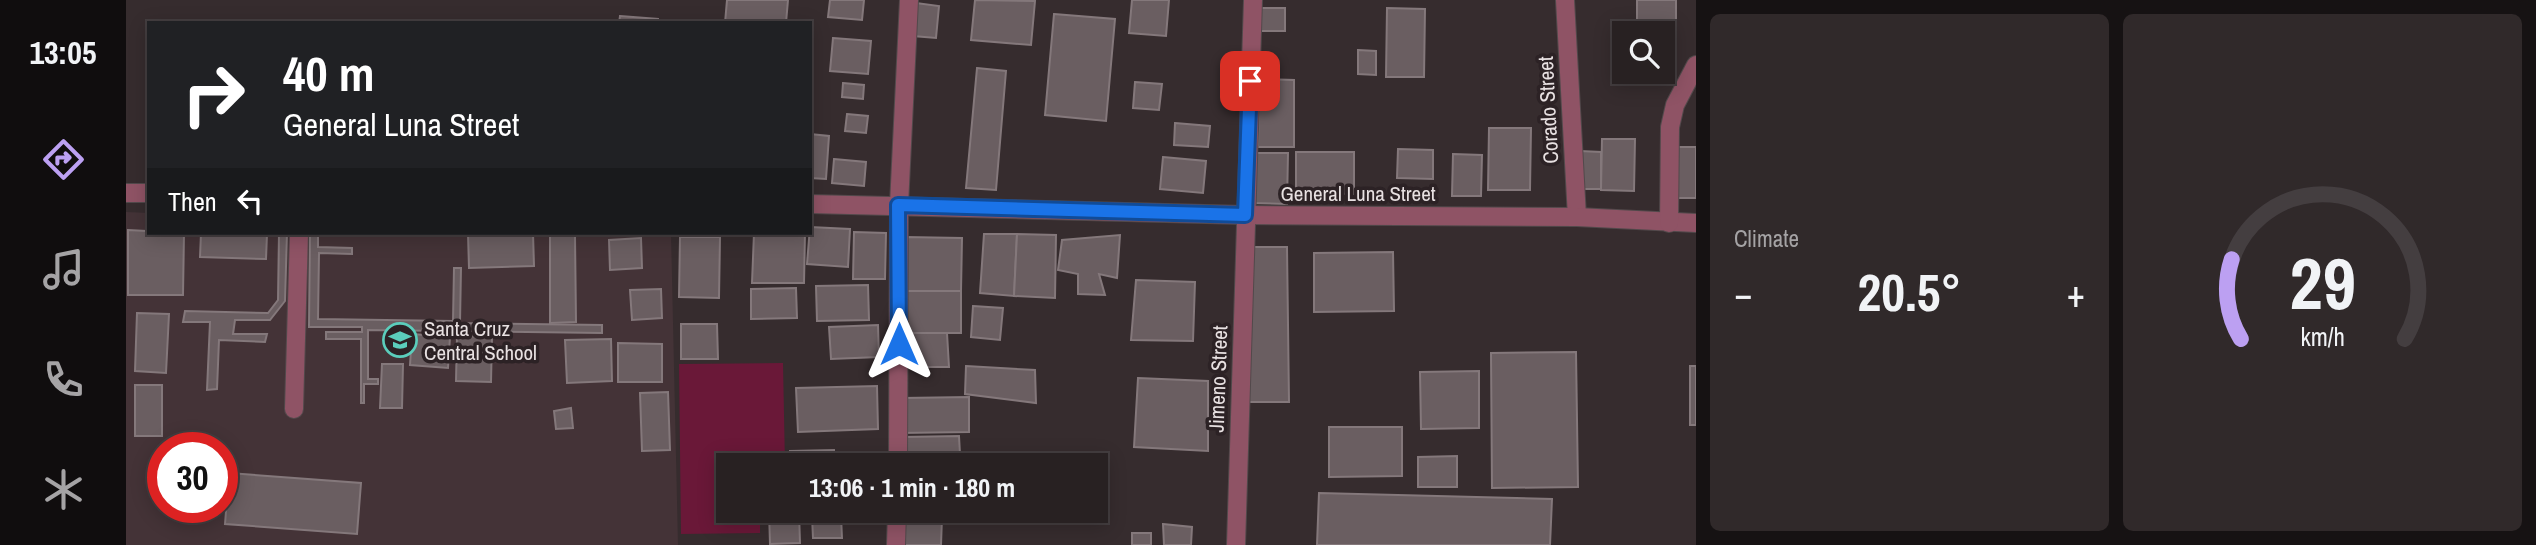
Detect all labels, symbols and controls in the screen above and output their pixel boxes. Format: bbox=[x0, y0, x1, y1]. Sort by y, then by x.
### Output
map controls bbox=[1612, 21, 1675, 84]
button: search bbox=[1612, 21, 1675, 84]
text: 13:05 bbox=[29, 31, 97, 74]
text: 40 m bbox=[283, 40, 375, 106]
icon: right bbox=[168, 49, 259, 140]
pin bbox=[1220, 51, 1280, 111]
street label: Corado Street bbox=[1531, 56, 1565, 164]
icon: arrive bbox=[1231, 62, 1269, 100]
text: General Luna Street bbox=[283, 103, 519, 146]
icon: directions bbox=[39, 135, 88, 184]
street label: General Luna Street bbox=[1280, 179, 1436, 208]
icon: left bbox=[231, 182, 269, 220]
text: Then bbox=[168, 184, 217, 219]
text: Climate bbox=[1734, 223, 1799, 254]
text: 29 bbox=[2289, 234, 2356, 332]
icon: music bbox=[39, 245, 88, 294]
text: 20.5° bbox=[1858, 257, 1961, 327]
text: − bbox=[1734, 268, 1752, 319]
text: + bbox=[2067, 268, 2085, 319]
position arrow bbox=[862, 307, 936, 381]
place label: Santa Cruz Central School bbox=[424, 314, 537, 367]
text: km/h bbox=[2300, 319, 2345, 353]
school or university icon: Santa Cruz Central School bbox=[381, 321, 419, 359]
street label: Jimeno Street bbox=[1202, 325, 1234, 433]
icon: phone bbox=[39, 355, 88, 404]
speed limit sign: 30 bbox=[147, 432, 238, 523]
icon: climate bbox=[39, 465, 88, 514]
text: 13:06 · 1 min · 180 m bbox=[809, 470, 1015, 505]

